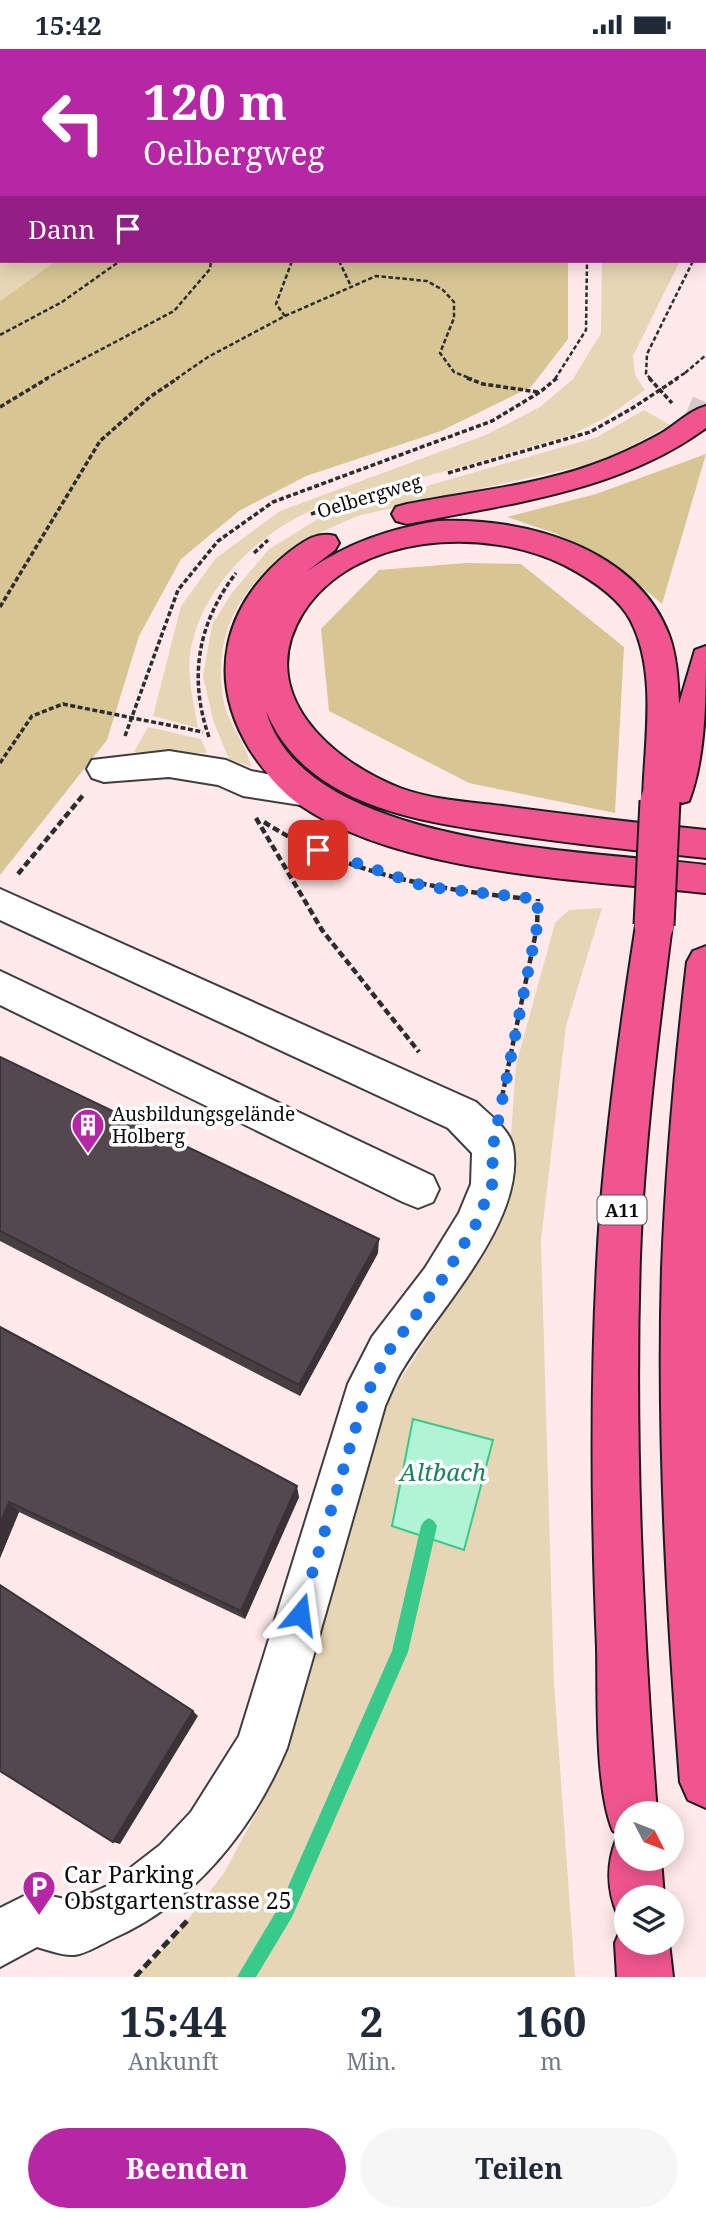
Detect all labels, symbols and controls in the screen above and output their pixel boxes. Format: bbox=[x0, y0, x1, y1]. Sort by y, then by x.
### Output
text: 15:42 bbox=[35, 7, 102, 43]
text: 120 m bbox=[143, 68, 287, 134]
icon: left bbox=[28, 77, 119, 168]
text: Oelbergweg bbox=[143, 131, 325, 174]
icon: arrive bbox=[109, 210, 147, 248]
text: Dann bbox=[28, 211, 95, 247]
street label: Oelbergweg bbox=[314, 468, 424, 524]
pin bbox=[288, 820, 348, 880]
icon: arrive bbox=[299, 831, 337, 869]
place label: Ausbildungsgelände Holberg bbox=[112, 1101, 295, 1149]
building icon: Ausbildungsgelände Holberg bbox=[69, 1106, 107, 1155]
road number: A11 bbox=[598, 1195, 646, 1225]
water label: Altbach bbox=[398, 1455, 486, 1488]
position arrow bbox=[263, 1577, 337, 1651]
north arrow bbox=[614, 1801, 684, 1871]
map controls bbox=[614, 1801, 684, 1955]
place label: Car Parking Obstgartenstrasse 25 bbox=[64, 1858, 292, 1916]
parking icon: Car Parking Obstgartenstrasse 25 bbox=[20, 1868, 58, 1917]
button: layers bbox=[614, 1885, 684, 1955]
text: 15:44 bbox=[119, 1992, 227, 2049]
text: 2 bbox=[359, 1992, 383, 2049]
text: 160 bbox=[515, 1992, 587, 2049]
text: Ankunft bbox=[128, 2045, 219, 2077]
text: Min. bbox=[346, 2045, 396, 2077]
text: m bbox=[540, 2045, 562, 2077]
button: Beenden bbox=[28, 2128, 346, 2208]
button: Teilen bbox=[360, 2128, 678, 2208]

